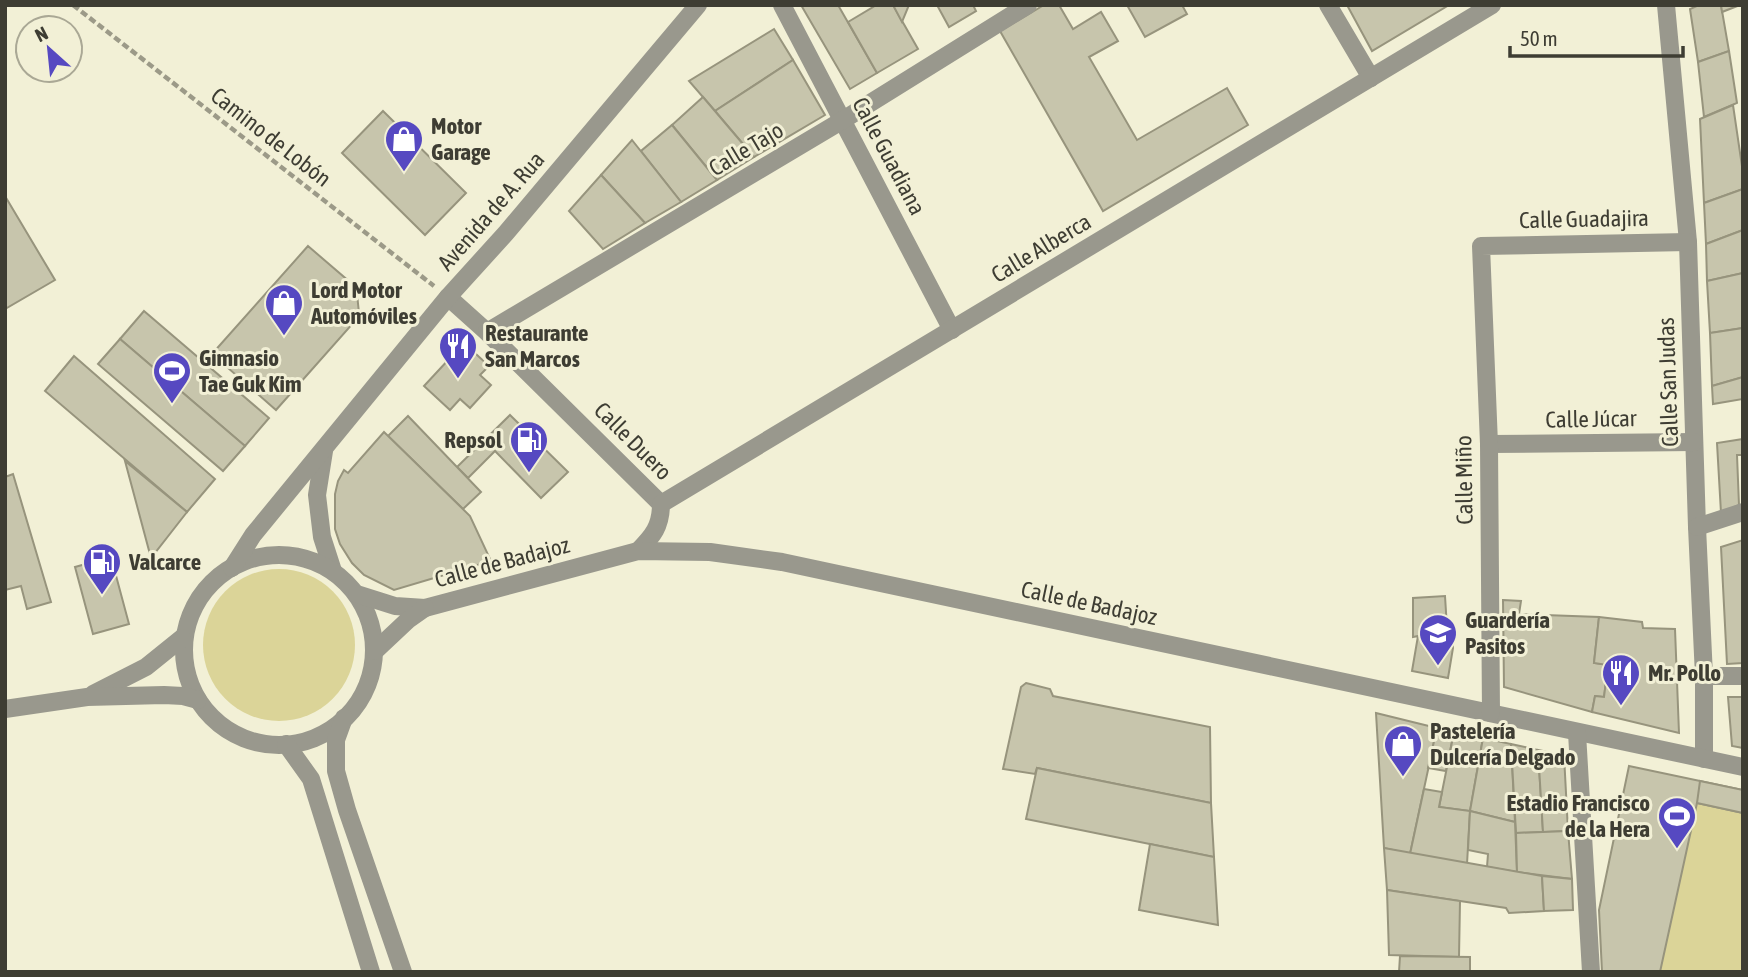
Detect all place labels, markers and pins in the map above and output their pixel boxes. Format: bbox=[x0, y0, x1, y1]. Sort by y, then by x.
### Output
place label: Motor Garage bbox=[431, 113, 491, 165]
shop icon: Motor Garage bbox=[383, 118, 425, 173]
place label: Lord Motor Automóviles bbox=[310, 277, 417, 329]
shop icon: Lord Motor Automóviles bbox=[263, 282, 305, 337]
place label: Restaurante San Marcos bbox=[485, 320, 589, 372]
restaurant icon: Restaurante San Marcos bbox=[437, 325, 479, 380]
place label: Gimnasio Tae Guk Kim bbox=[199, 345, 301, 397]
sports icon: Gimnasio Tae Guk Kim bbox=[151, 350, 193, 405]
fuel station icon: Repsol bbox=[508, 419, 550, 474]
place label: Repsol bbox=[444, 427, 503, 453]
fuel station icon: Valcarce bbox=[81, 541, 123, 596]
place label: Valcarce bbox=[128, 549, 201, 575]
place label: Guardería Pasitos bbox=[1465, 607, 1550, 659]
school or university icon: Guardería Pasitos bbox=[1417, 612, 1459, 667]
restaurant icon: Mr. Pollo bbox=[1600, 652, 1642, 707]
place label: Mr. Pollo bbox=[1648, 660, 1721, 686]
place label: Pastelería Dulcería Delgado bbox=[1430, 718, 1576, 770]
shop icon: Pastelería Dulcería Delgado bbox=[1382, 723, 1424, 778]
place label: Estadio Francisco de la Hera bbox=[1506, 790, 1650, 842]
sports icon: Estadio Francisco de la Hera bbox=[1656, 795, 1698, 850]

